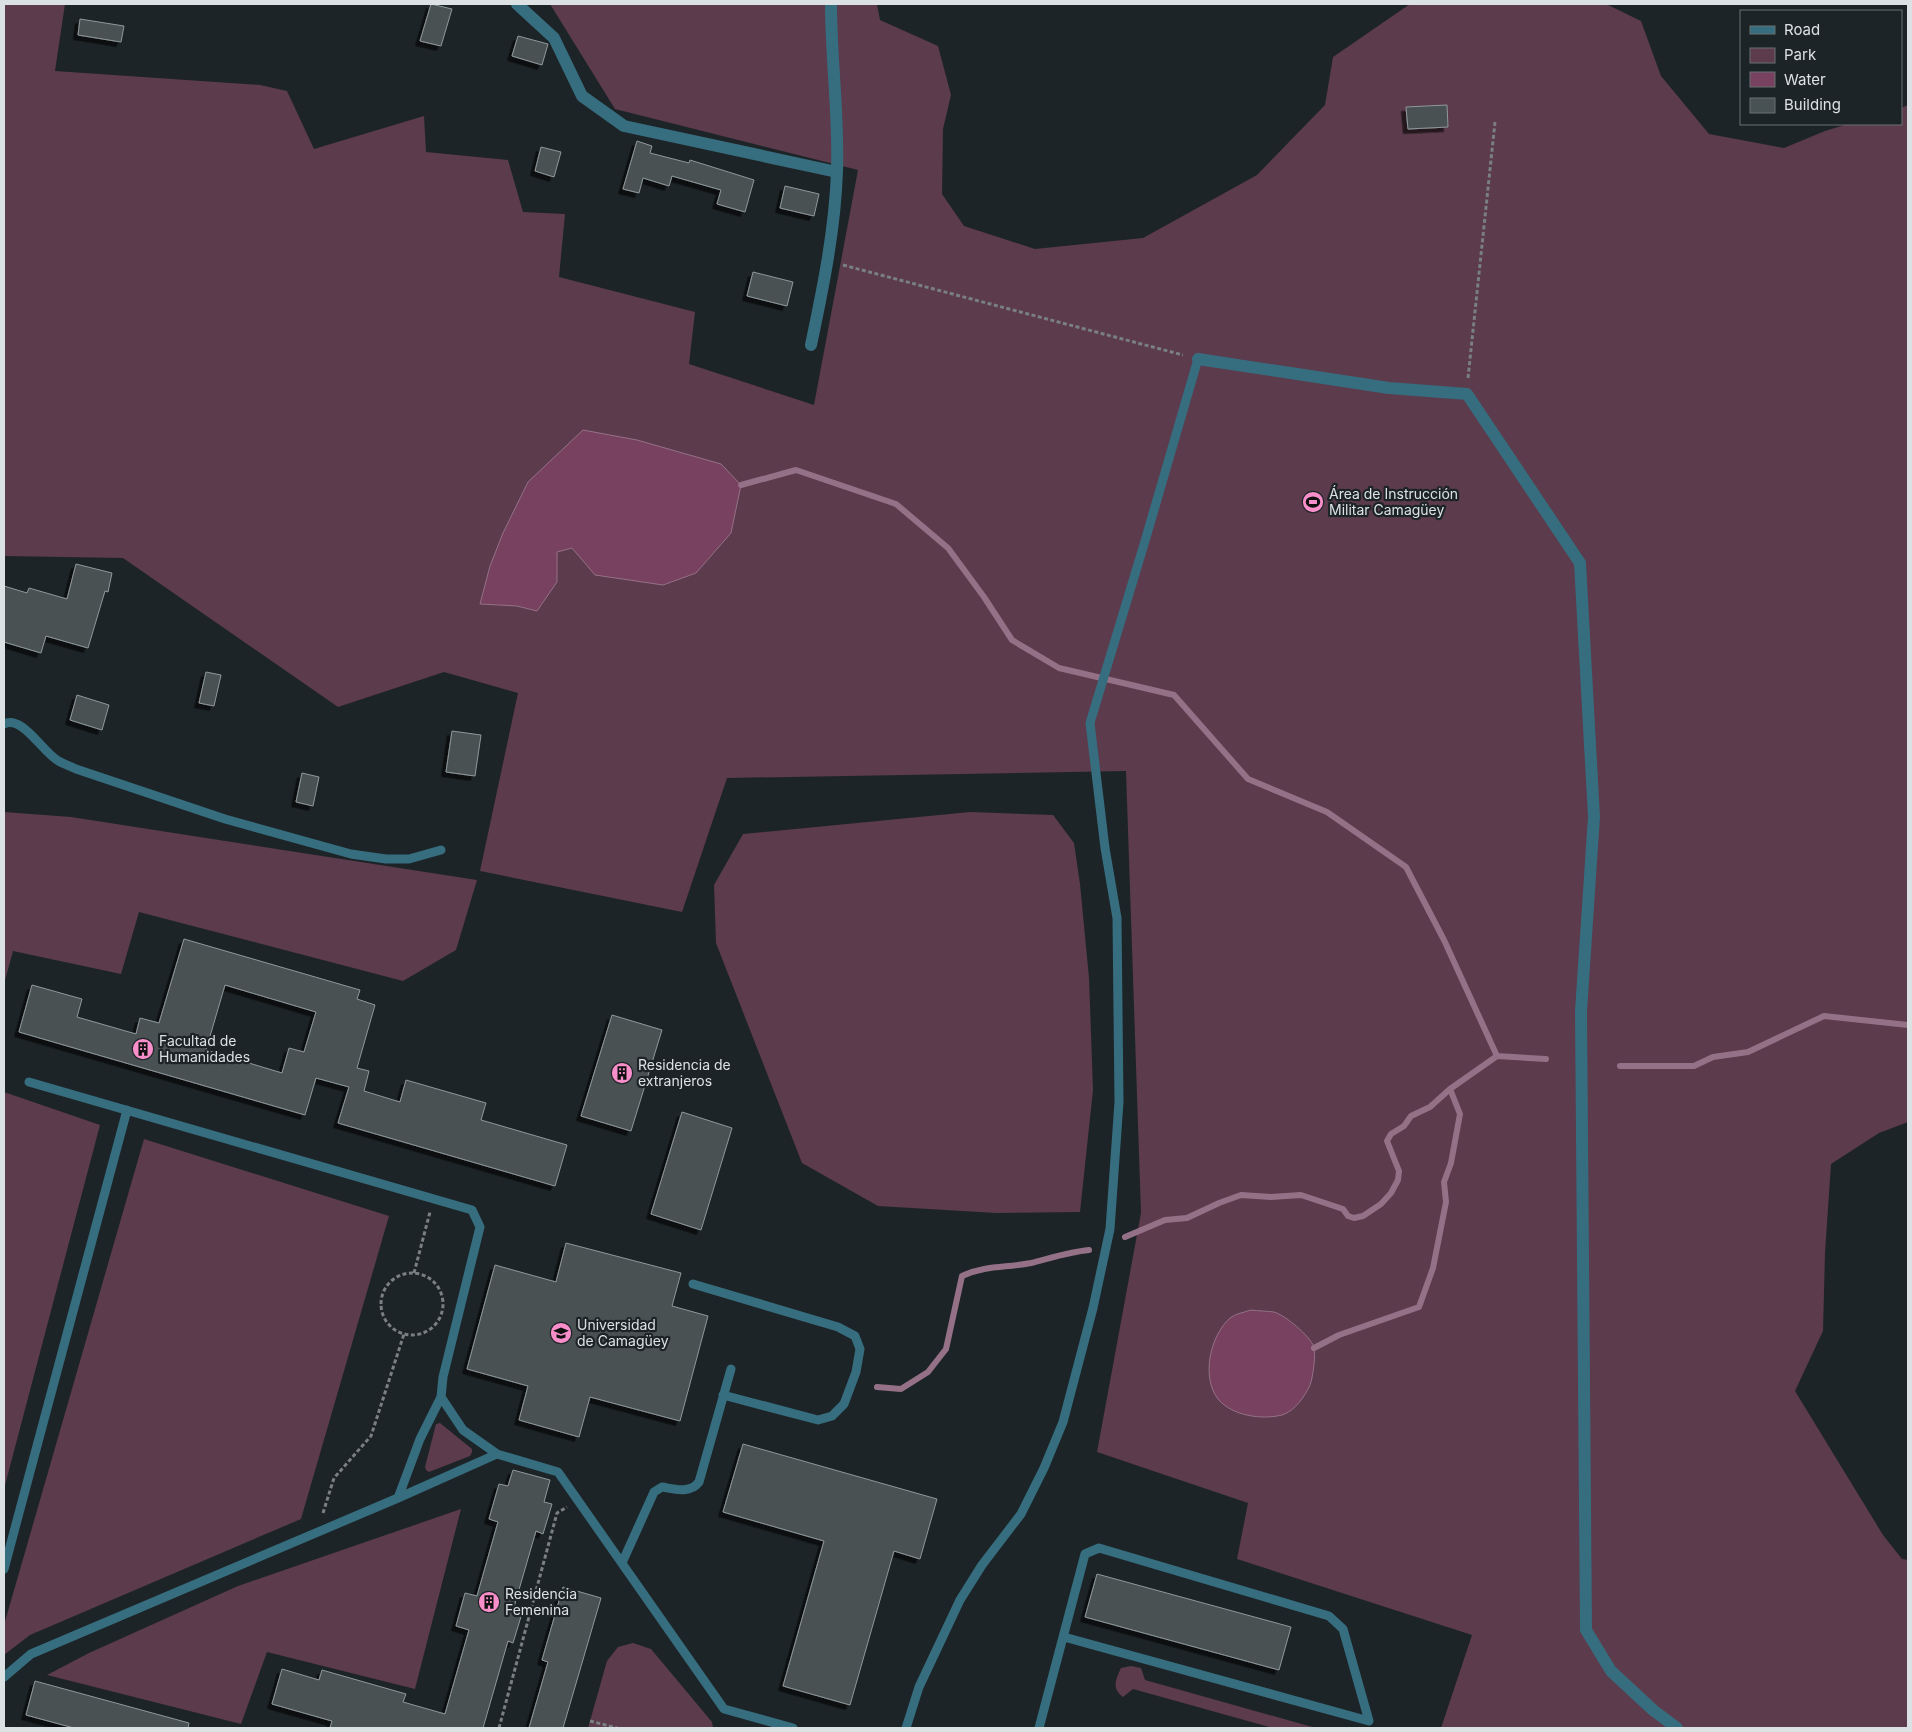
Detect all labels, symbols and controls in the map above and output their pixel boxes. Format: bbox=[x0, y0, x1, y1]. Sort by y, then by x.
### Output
legend bbox=[1740, 10, 1902, 125]
text: Road bbox=[1784, 20, 1820, 39]
text: Park bbox=[1784, 45, 1817, 64]
text: Water bbox=[1784, 70, 1826, 89]
text: Building bbox=[1784, 95, 1841, 114]
place label: Área de Instrucción Militar Camagüey bbox=[1329, 485, 1458, 518]
sports icon: Área de Instrucción Militar Camagüey bbox=[1301, 490, 1325, 514]
place label: Facultad de Humanidades bbox=[159, 1032, 250, 1065]
building icon: Facultad de Humanidades bbox=[131, 1037, 155, 1061]
place label: Residencia de extranjeros bbox=[638, 1056, 731, 1089]
building icon: Residencia de extranjeros bbox=[610, 1061, 634, 1085]
place label: Universidad de Camagüey bbox=[577, 1316, 669, 1349]
school or university icon: Universidad de Camagüey bbox=[549, 1321, 573, 1345]
place label: Residencia Femenina bbox=[505, 1585, 577, 1618]
building icon: Residencia Femenina bbox=[477, 1590, 501, 1614]

